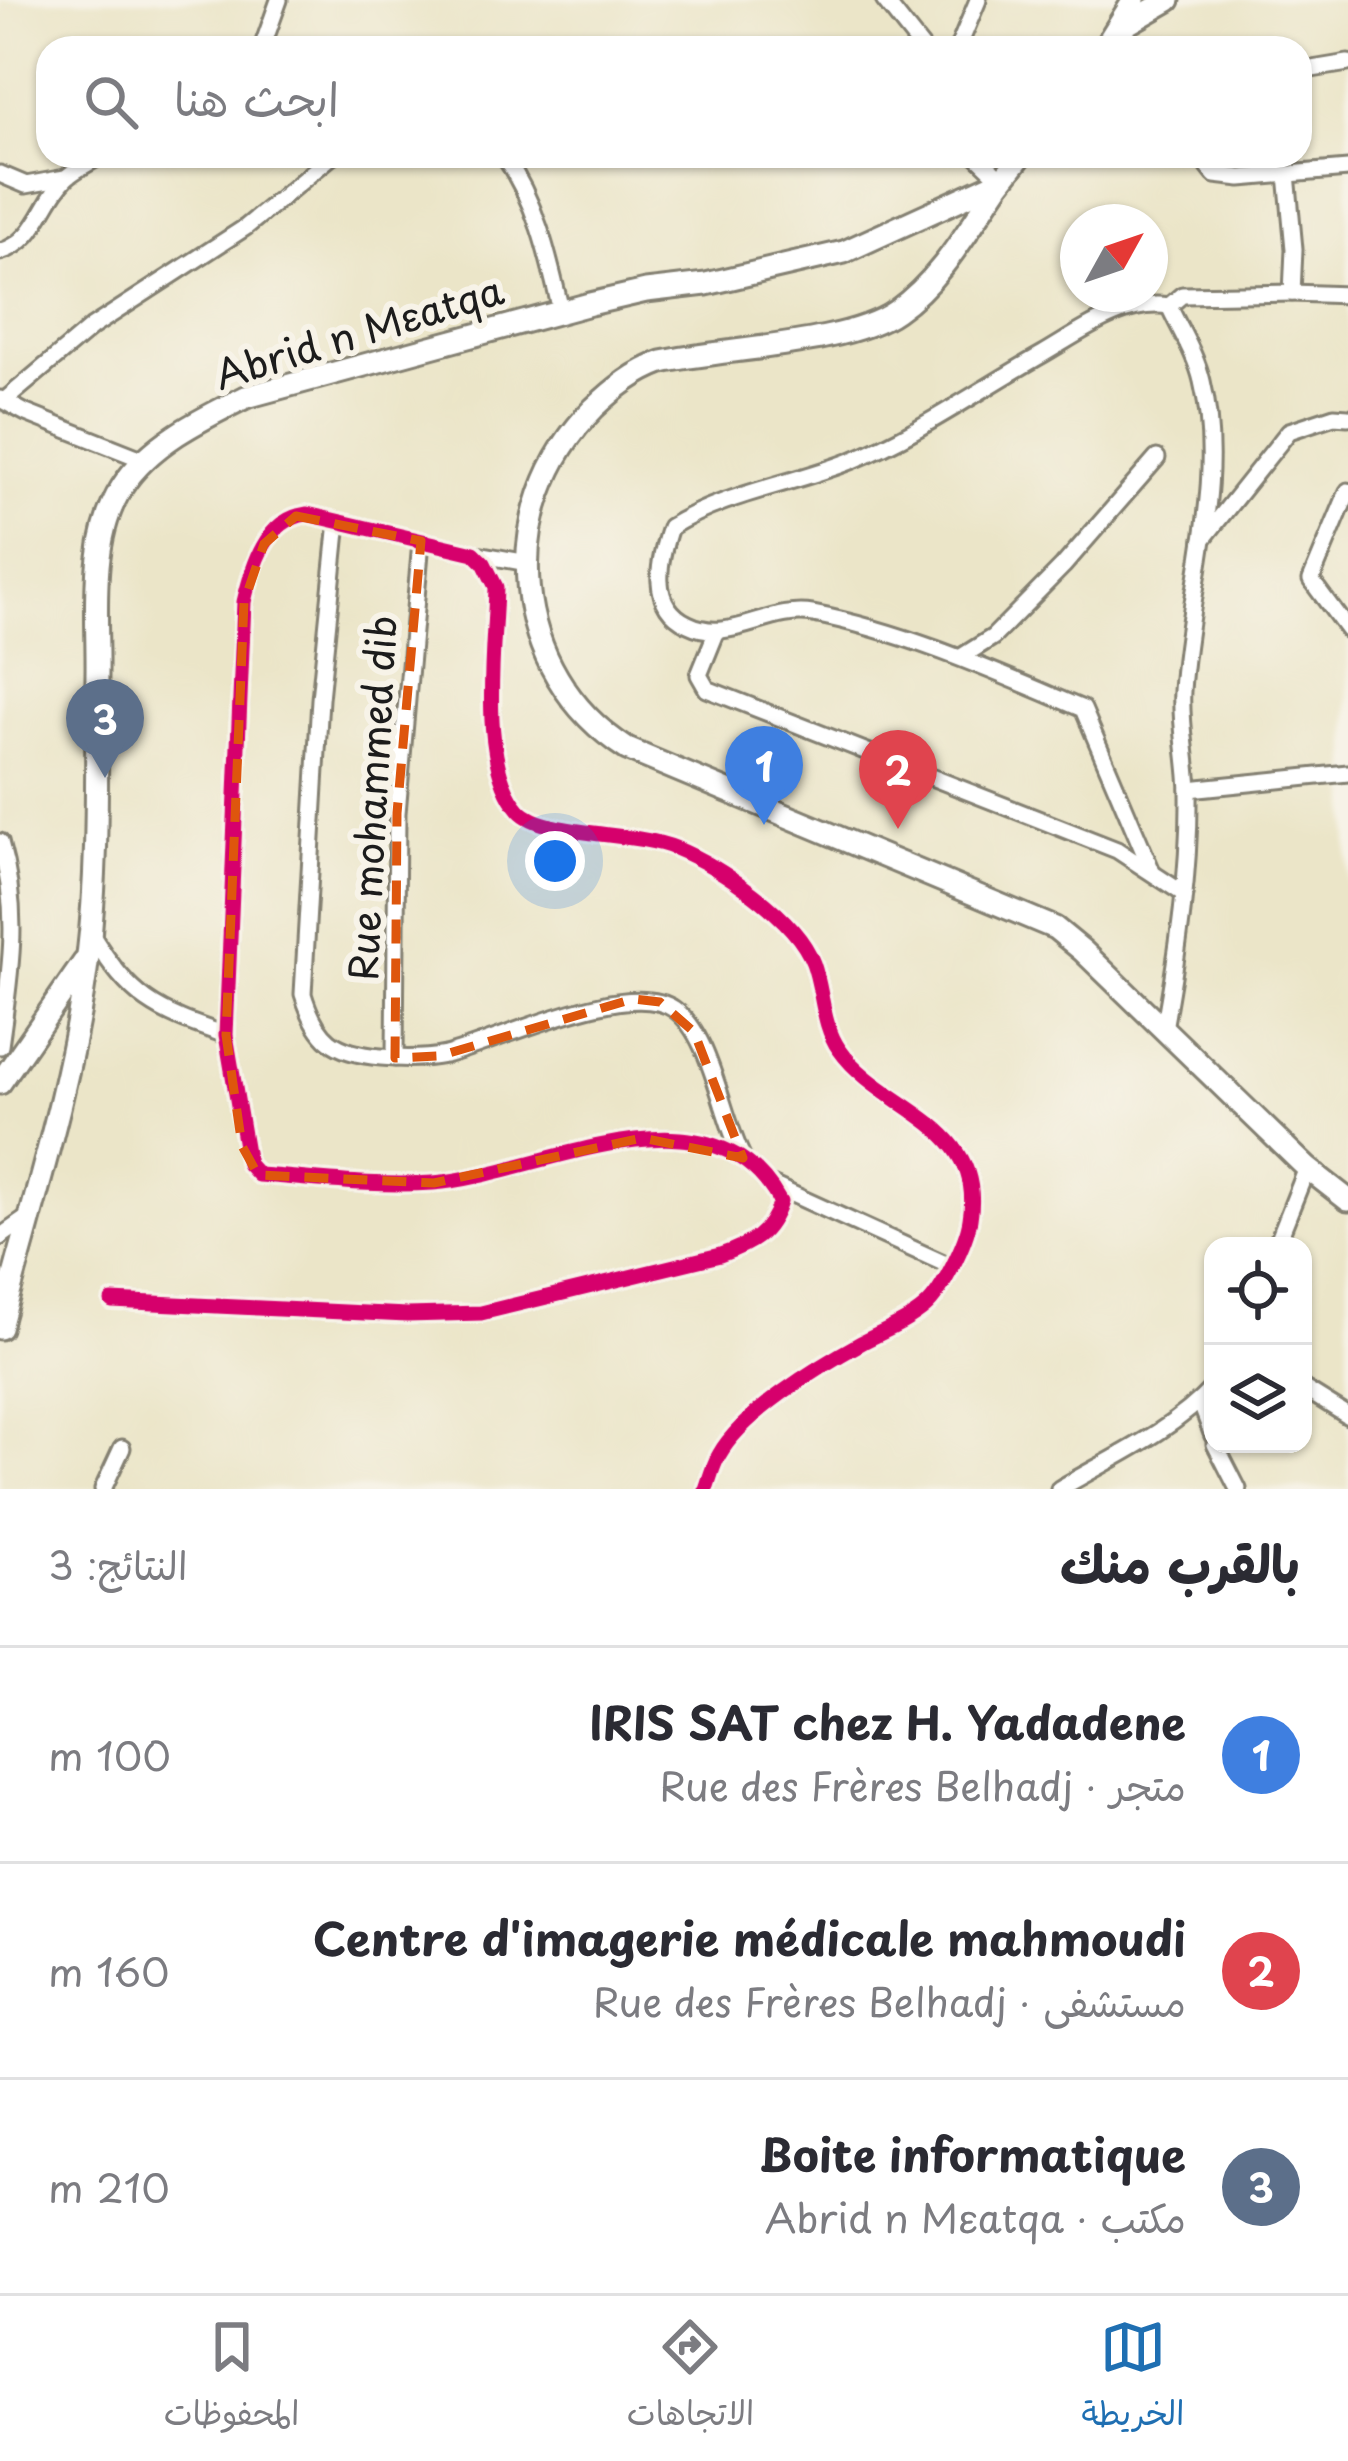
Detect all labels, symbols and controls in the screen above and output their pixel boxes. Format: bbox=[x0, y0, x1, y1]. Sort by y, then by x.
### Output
search box bbox=[36, 36, 1312, 168]
text: ابحث هنا bbox=[174, 63, 339, 131]
icon: search bbox=[78, 69, 144, 135]
north arrow bbox=[1060, 204, 1168, 312]
street label: Abrid n Mɛatqa bbox=[207, 258, 511, 403]
street label: Rue mohammed dib bbox=[331, 614, 410, 982]
pin: 3 bbox=[66, 679, 144, 778]
pin: 1 bbox=[725, 726, 803, 825]
pin: 2 bbox=[859, 730, 937, 829]
your location bbox=[525, 831, 585, 891]
map controls bbox=[1204, 1237, 1312, 1453]
button: locate bbox=[1204, 1237, 1312, 1345]
button: layers bbox=[1204, 1345, 1312, 1453]
text: بالقرب منك bbox=[1060, 1523, 1300, 1600]
text: النتائج: 3 bbox=[48, 1534, 188, 1593]
text: IRIS SAT chez H. Yadadene bbox=[589, 1687, 1186, 1755]
text: 100 m bbox=[48, 1725, 171, 1784]
text: 1 bbox=[1252, 1725, 1270, 1784]
text: متجر · Rue des Frères Belhadj bbox=[659, 1755, 1186, 1814]
text: Centre d'imagerie médicale mahmoudi bbox=[313, 1903, 1186, 1971]
text: 160 m bbox=[48, 1941, 170, 2000]
text: 2 bbox=[1247, 1941, 1275, 2000]
text: مستشفى · Rue des Frères Belhadj bbox=[593, 1971, 1186, 2030]
text: Boite informatique bbox=[759, 2119, 1186, 2187]
text: 210 m bbox=[48, 2157, 170, 2216]
text: 3 bbox=[1248, 2157, 1274, 2216]
text: مكتب · Abrid n Mɛatqa bbox=[765, 2187, 1186, 2246]
tab: المحفوظات bbox=[164, 2314, 300, 2443]
tab: الاتجاهات bbox=[627, 2314, 754, 2443]
tab: الخريطة bbox=[1081, 2314, 1184, 2443]

